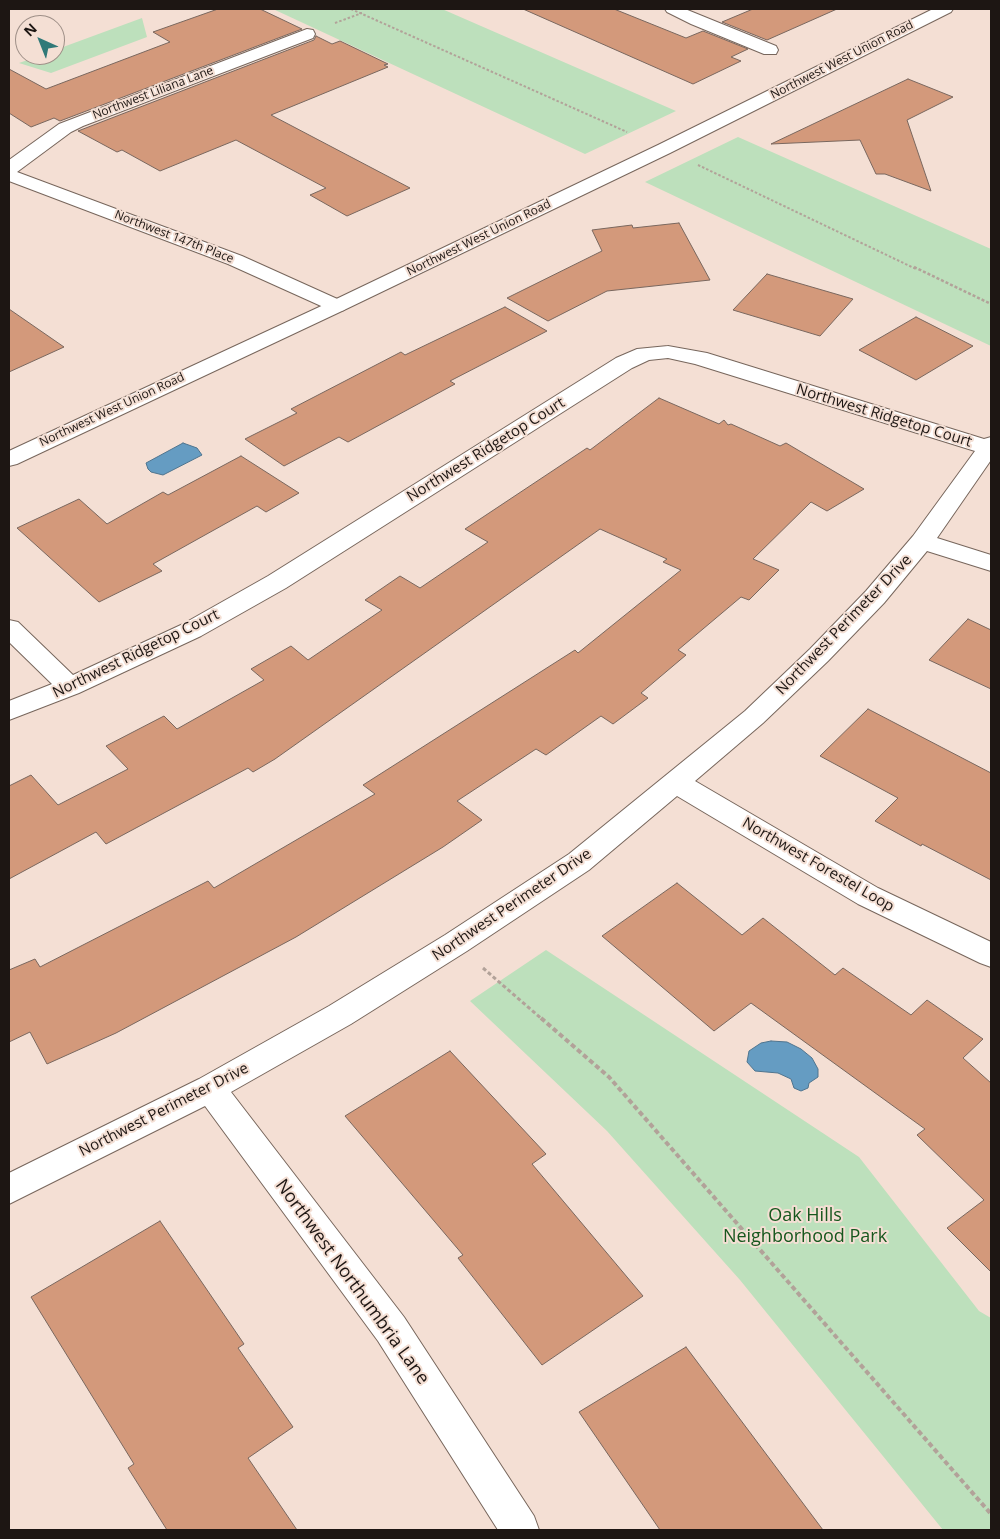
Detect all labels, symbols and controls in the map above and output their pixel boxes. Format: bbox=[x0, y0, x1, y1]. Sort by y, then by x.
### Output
north arrow bbox=[15, 15, 65, 65]
street label: Northwest West Union Road bbox=[768, 18, 916, 102]
text: N bbox=[19, 19, 41, 40]
street label: Northwest Liliana Lane bbox=[91, 63, 215, 123]
street label: Northwest West Union Road bbox=[405, 197, 553, 279]
street label: Northwest 147th Place bbox=[112, 208, 236, 266]
street label: Northwest West Union Road bbox=[37, 370, 187, 450]
street label: Northwest Ridgetop Court bbox=[794, 381, 974, 451]
street label: Northwest Ridgetop Court bbox=[404, 394, 568, 506]
street label: Northwest Perimeter Drive bbox=[772, 551, 916, 699]
street label: Northwest Ridgetop Court bbox=[50, 606, 222, 702]
street label: Northwest Forestel Loop bbox=[739, 814, 897, 916]
street label: Northwest Perimeter Drive bbox=[429, 845, 595, 965]
street label: Northwest Perimeter Drive bbox=[76, 1059, 252, 1161]
street label: Northwest Northumbria Lane bbox=[270, 1175, 434, 1389]
park label: Oak Hills Neighborhood Park bbox=[723, 1205, 887, 1248]

